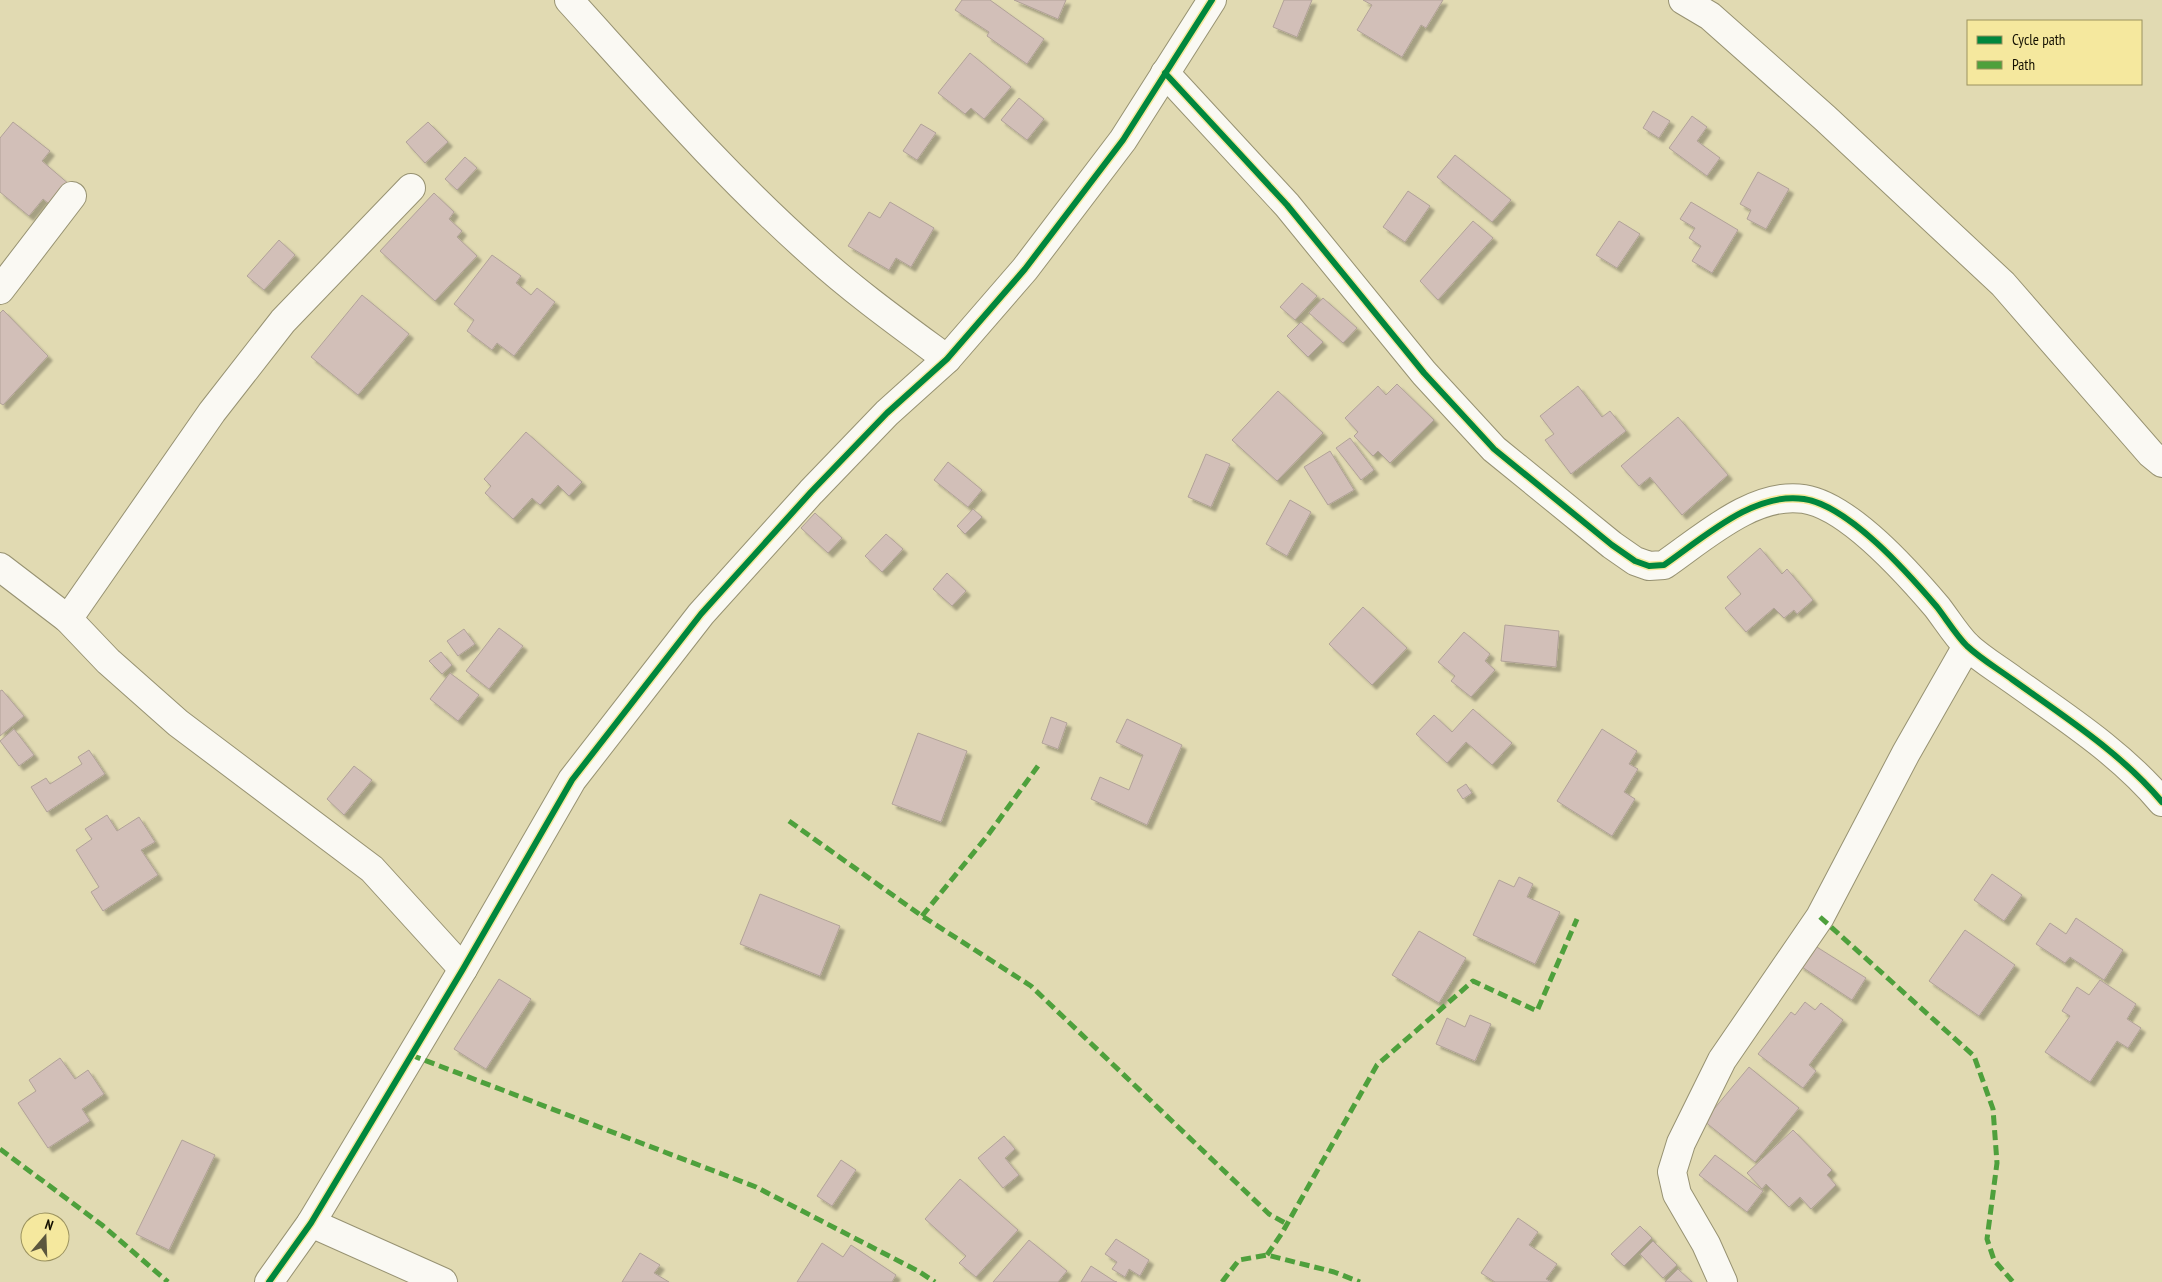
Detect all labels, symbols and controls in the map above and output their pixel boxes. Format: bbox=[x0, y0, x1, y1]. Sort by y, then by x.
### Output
legend bbox=[1967, 20, 2142, 85]
text: Cycle path bbox=[2012, 30, 2065, 49]
text: Path bbox=[2012, 55, 2035, 74]
north arrow bbox=[20, 1212, 70, 1262]
text: N bbox=[43, 1215, 56, 1234]

